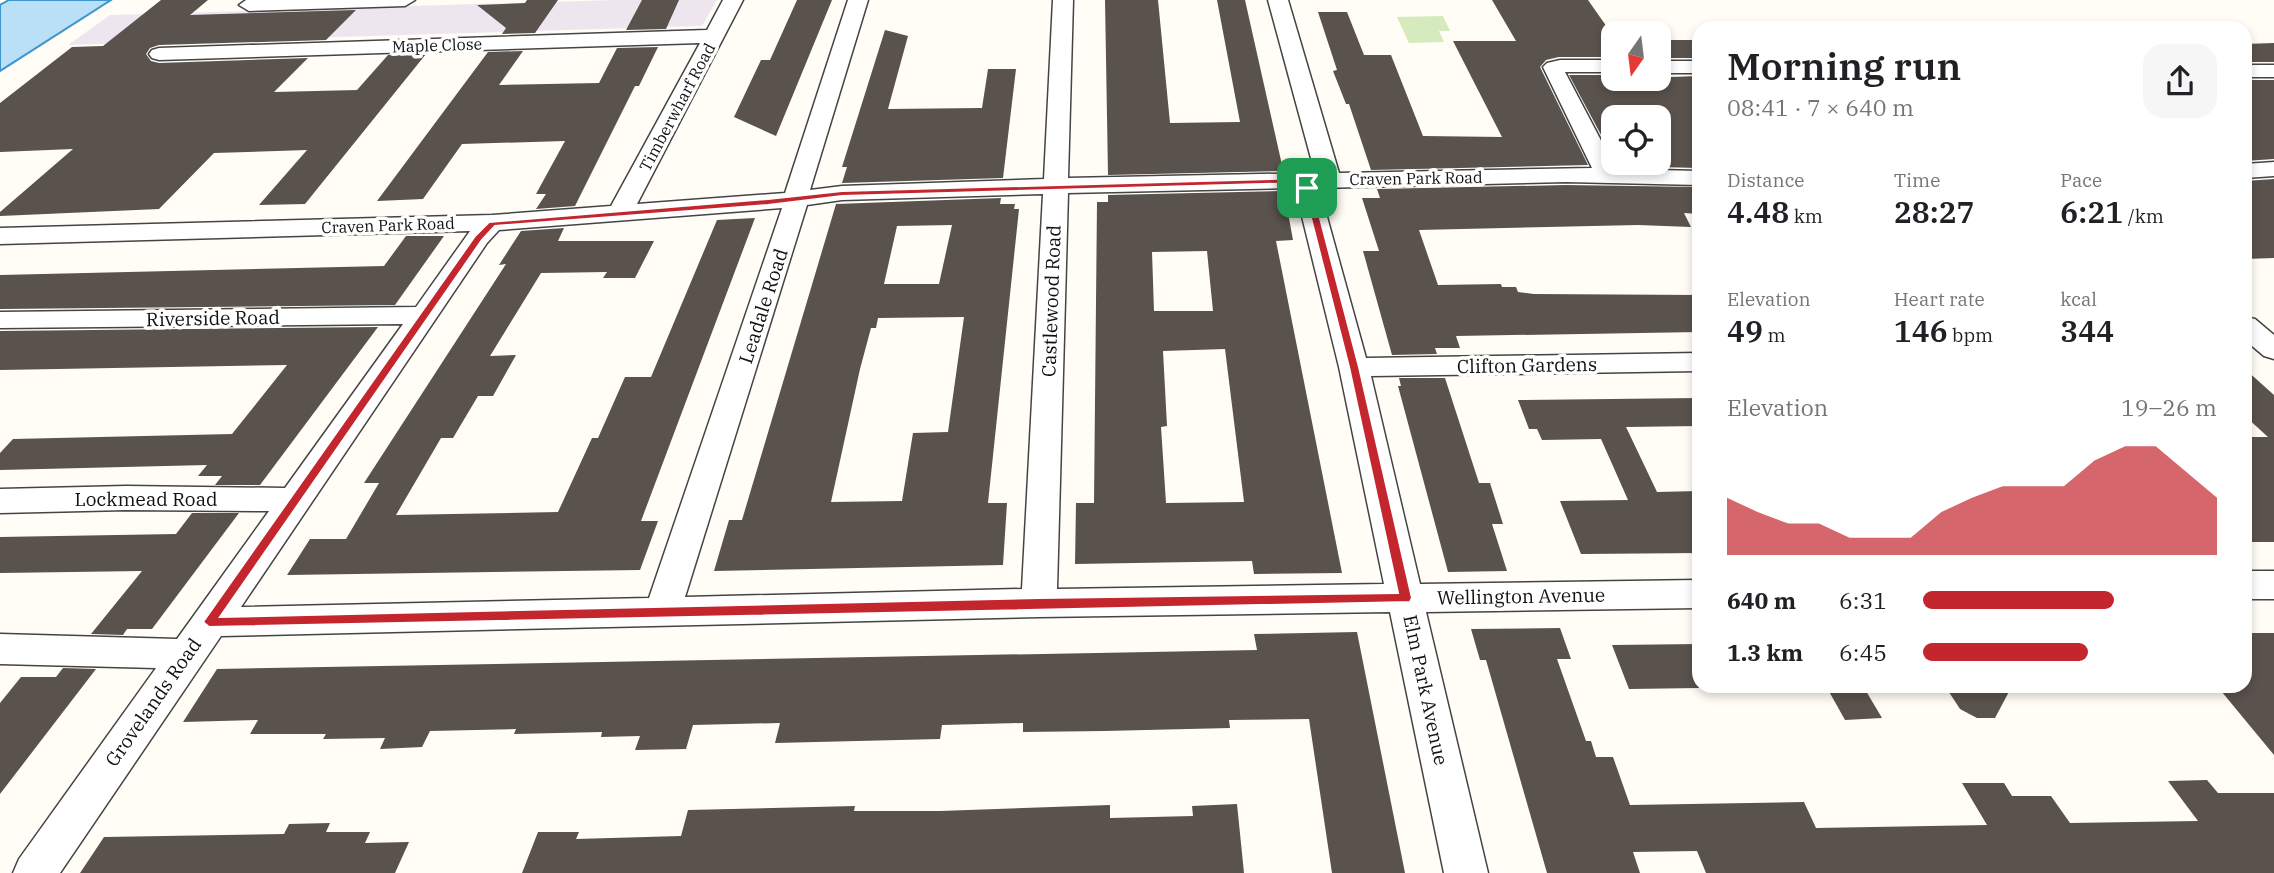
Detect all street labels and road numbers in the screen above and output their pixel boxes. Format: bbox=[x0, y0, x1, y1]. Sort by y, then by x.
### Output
street label: Maple Close bbox=[392, 33, 482, 57]
street label: Timberwharf Road bbox=[635, 39, 719, 175]
street label: Craven Park Road bbox=[1349, 167, 1483, 189]
street label: Craven Park Road bbox=[321, 213, 455, 237]
street label: Castlewood Road bbox=[1036, 225, 1066, 377]
street label: Leadale Road bbox=[733, 245, 793, 367]
street label: Riverside Road bbox=[146, 305, 280, 331]
street label: Clifton Gardens bbox=[1457, 352, 1597, 378]
street label: Lockmead Road bbox=[74, 487, 218, 511]
street label: Wellington Avenue bbox=[1437, 583, 1605, 609]
street label: Elm Park Avenue bbox=[1398, 613, 1454, 767]
street label: Grovelands Road bbox=[100, 633, 206, 771]

